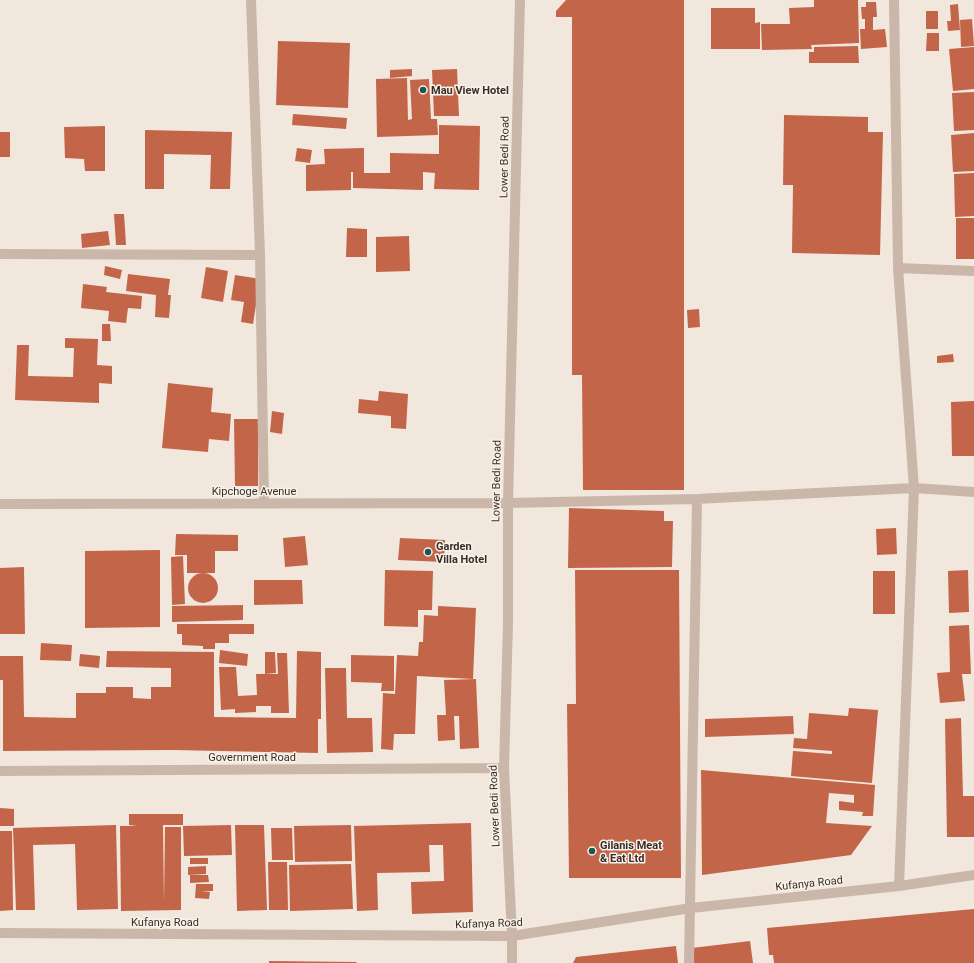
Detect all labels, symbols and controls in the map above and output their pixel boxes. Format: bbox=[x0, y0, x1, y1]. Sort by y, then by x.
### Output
place label: Mau View Hotel bbox=[431, 84, 509, 97]
marker: Mau View Hotel bbox=[418, 85, 428, 95]
street label: Lower Bedi Road bbox=[497, 116, 512, 198]
street label: Lower Bedi Road bbox=[489, 440, 504, 522]
street label: Kipchoge Avenue bbox=[212, 485, 296, 498]
place label: Garden Villa Hotel bbox=[436, 540, 487, 566]
marker: Garden Villa Hotel bbox=[423, 547, 433, 557]
street label: Government Road bbox=[208, 751, 296, 764]
street label: Lower Bedi Road bbox=[487, 765, 502, 847]
place label: Gilanis Meat & Eat Ltd bbox=[600, 839, 662, 865]
marker: Gilanis Meat & Eat Ltd bbox=[587, 846, 597, 856]
street label: Kufanya Road bbox=[775, 873, 843, 894]
street label: Kufanya Road bbox=[131, 916, 199, 929]
street label: Kufanya Road bbox=[455, 916, 523, 931]

